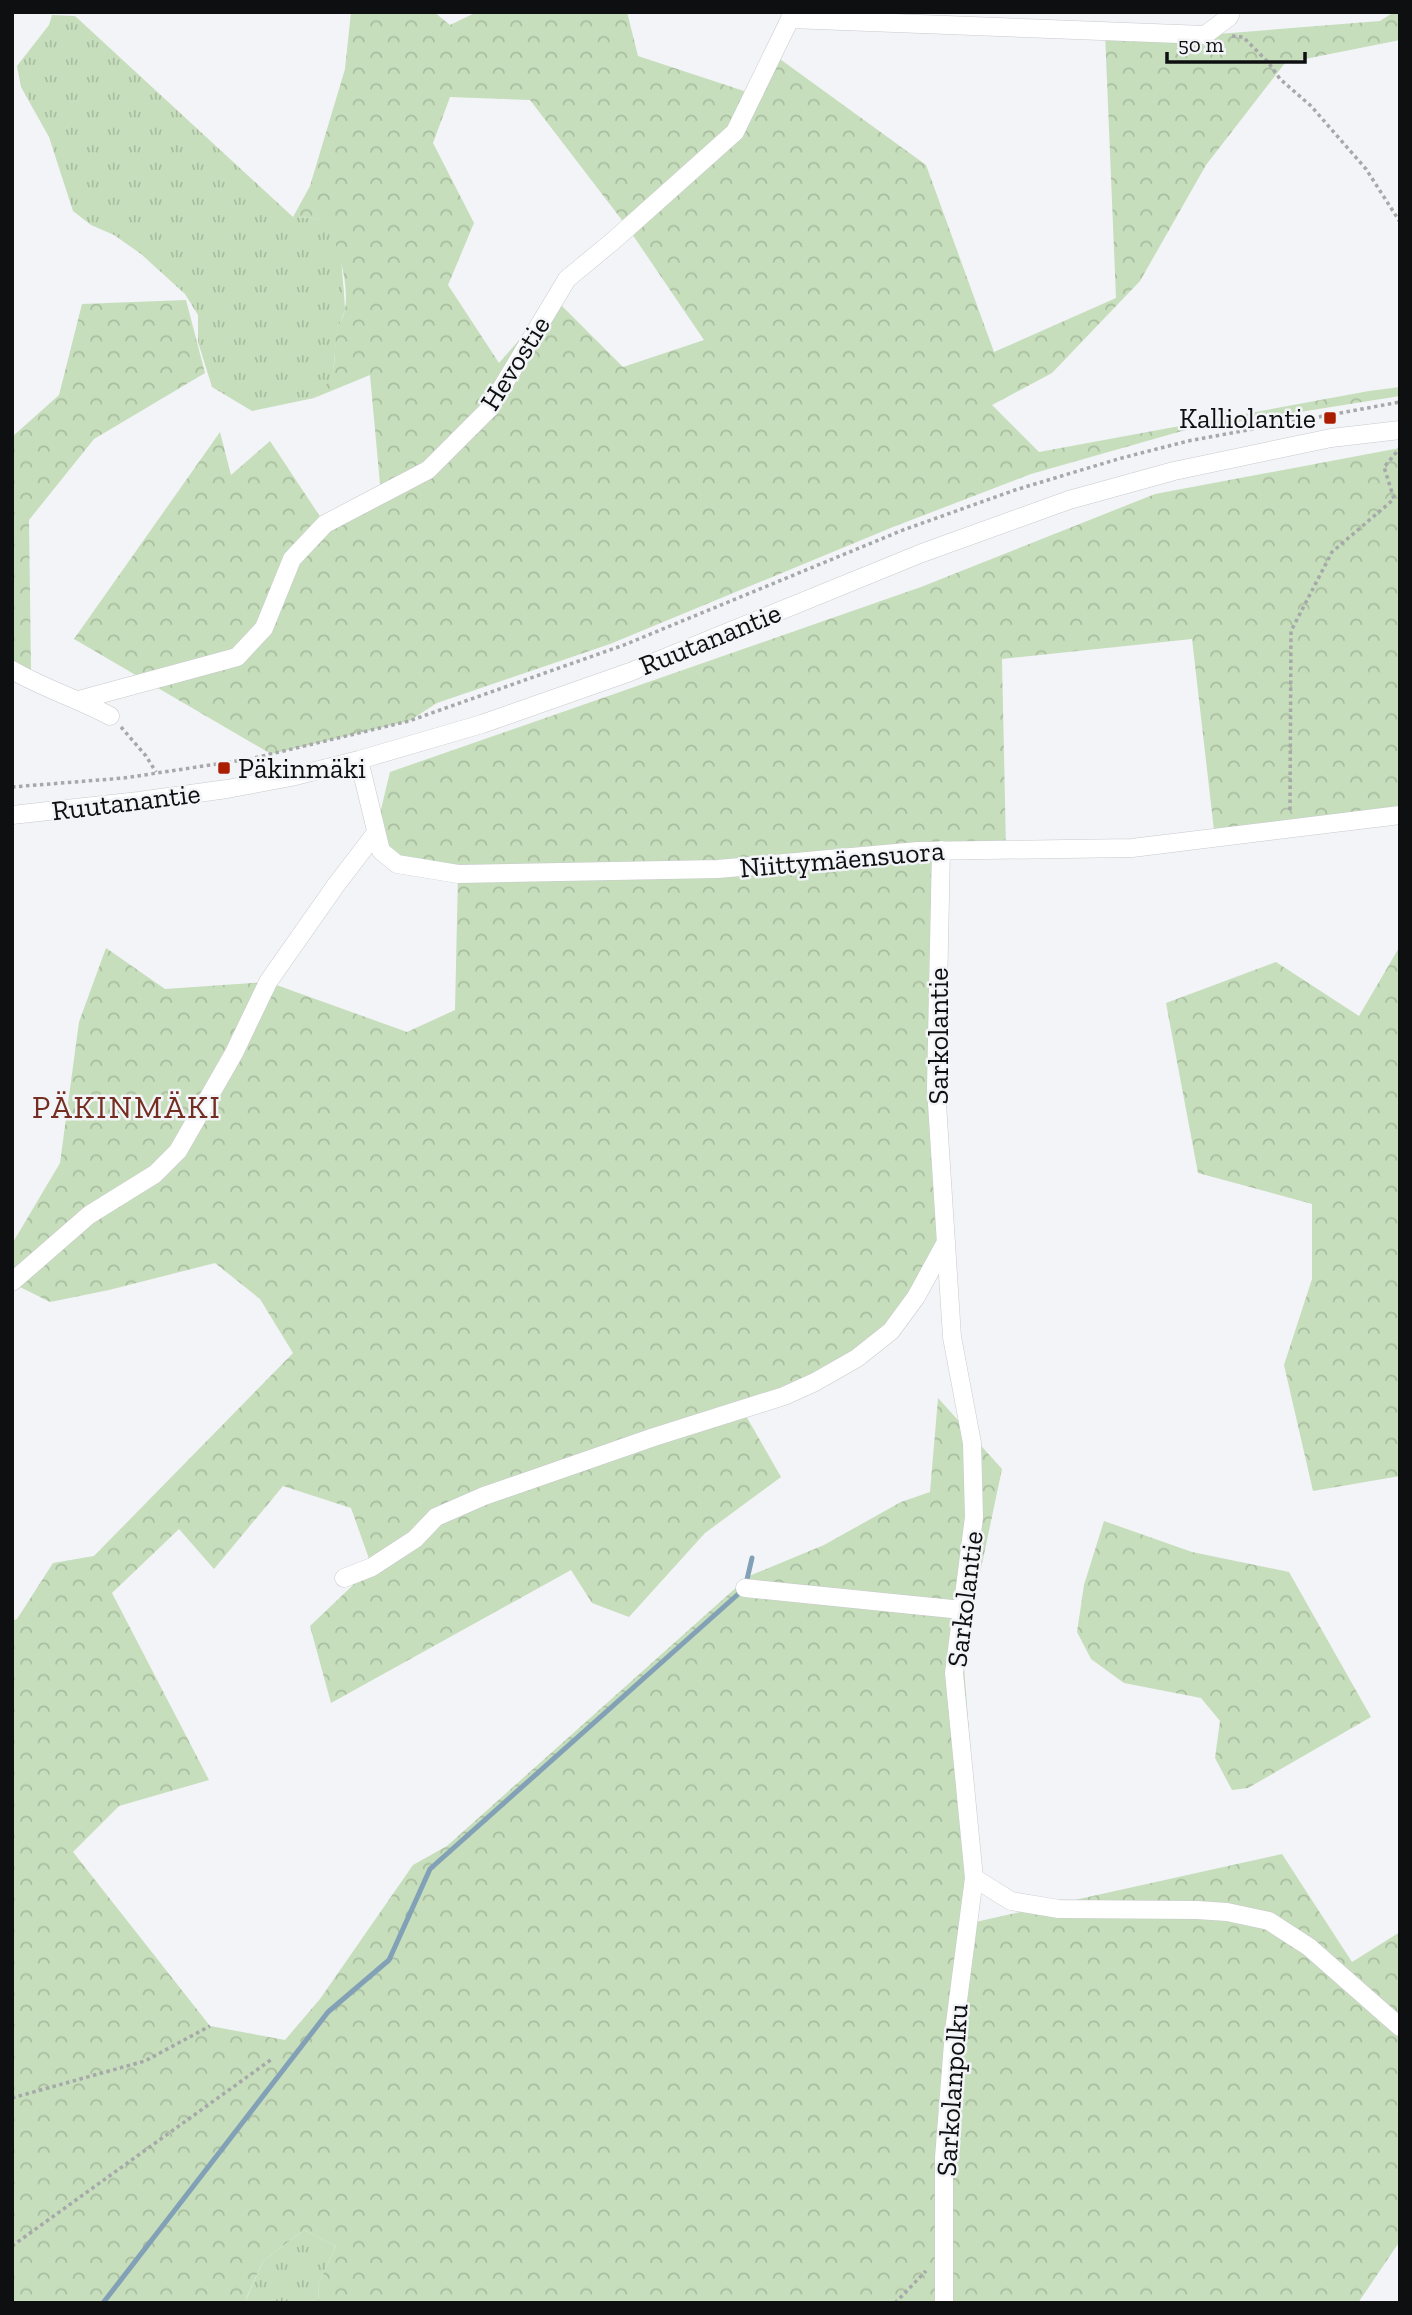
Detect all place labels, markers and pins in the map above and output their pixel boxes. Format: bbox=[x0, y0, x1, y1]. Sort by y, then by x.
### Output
place label: Kalliolantie bbox=[1179, 402, 1316, 435]
marker: Kalliolantie bbox=[1322, 410, 1338, 426]
place label: Päkinmäki bbox=[238, 752, 366, 785]
marker: Päkinmäki bbox=[216, 760, 232, 776]

